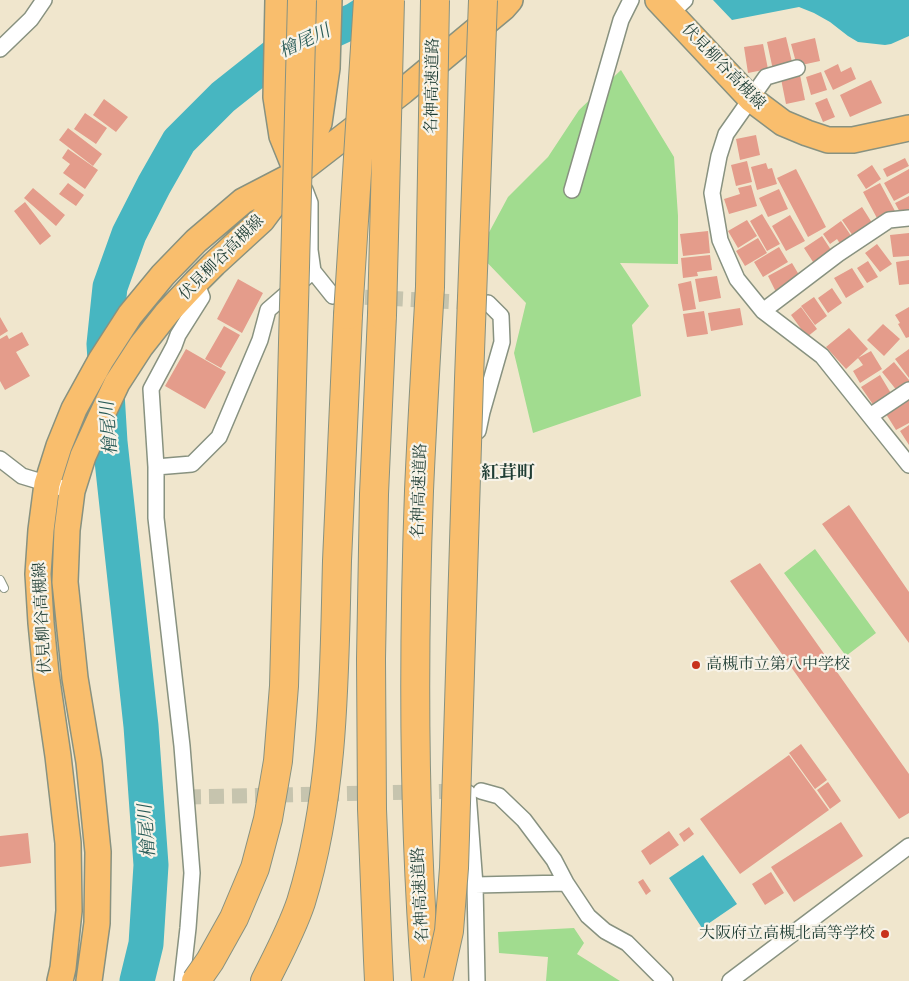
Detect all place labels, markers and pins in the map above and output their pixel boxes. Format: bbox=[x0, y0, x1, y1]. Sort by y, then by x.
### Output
place label: 高槻市立第八中学校 bbox=[706, 655, 850, 675]
marker: 高槻市立第八中学校 bbox=[690, 659, 702, 671]
place label: 大阪府立高槻北高等学校 bbox=[699, 924, 875, 944]
marker: 大阪府立高槻北高等学校 bbox=[879, 928, 891, 940]

